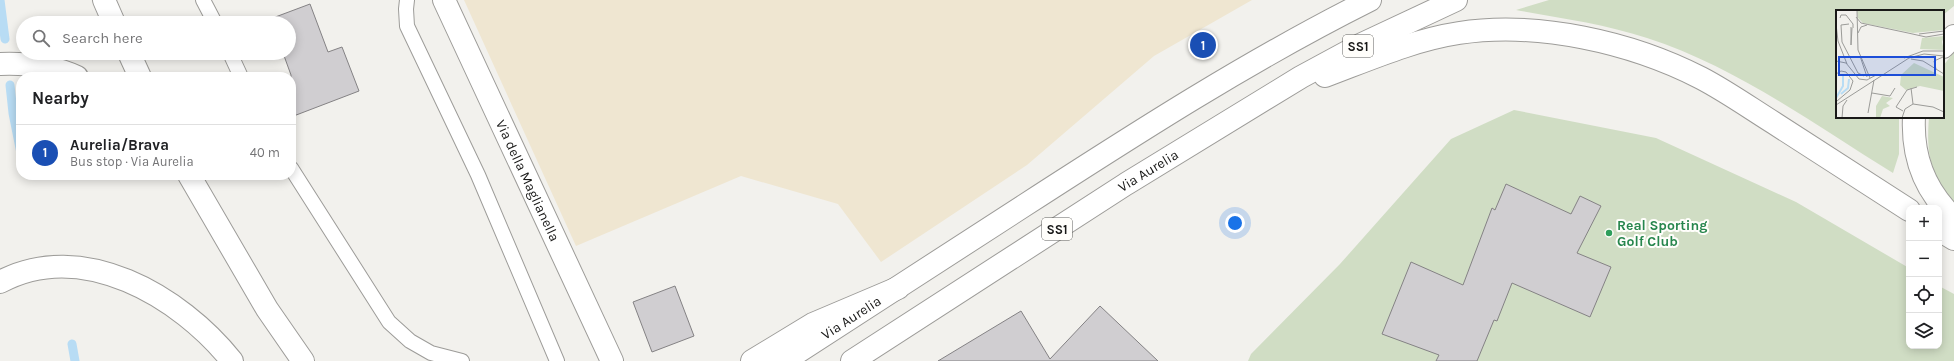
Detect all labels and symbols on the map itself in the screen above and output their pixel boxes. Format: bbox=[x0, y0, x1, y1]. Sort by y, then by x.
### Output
inset map bbox=[1836, 10, 1944, 118]
pin: 1 bbox=[1190, 30, 1216, 60]
road number: SS1 bbox=[1343, 35, 1373, 57]
street label: Via della Maglianella bbox=[492, 117, 564, 244]
street label: Via Aurelia bbox=[1115, 146, 1181, 196]
your location bbox=[1225, 213, 1245, 233]
place label: Real Sporting Golf Club bbox=[1617, 217, 1707, 250]
road number: SS1 bbox=[1042, 218, 1072, 240]
marker: Real Sporting Golf Club bbox=[1604, 228, 1614, 238]
street label: Via Aurelia bbox=[818, 292, 884, 343]

